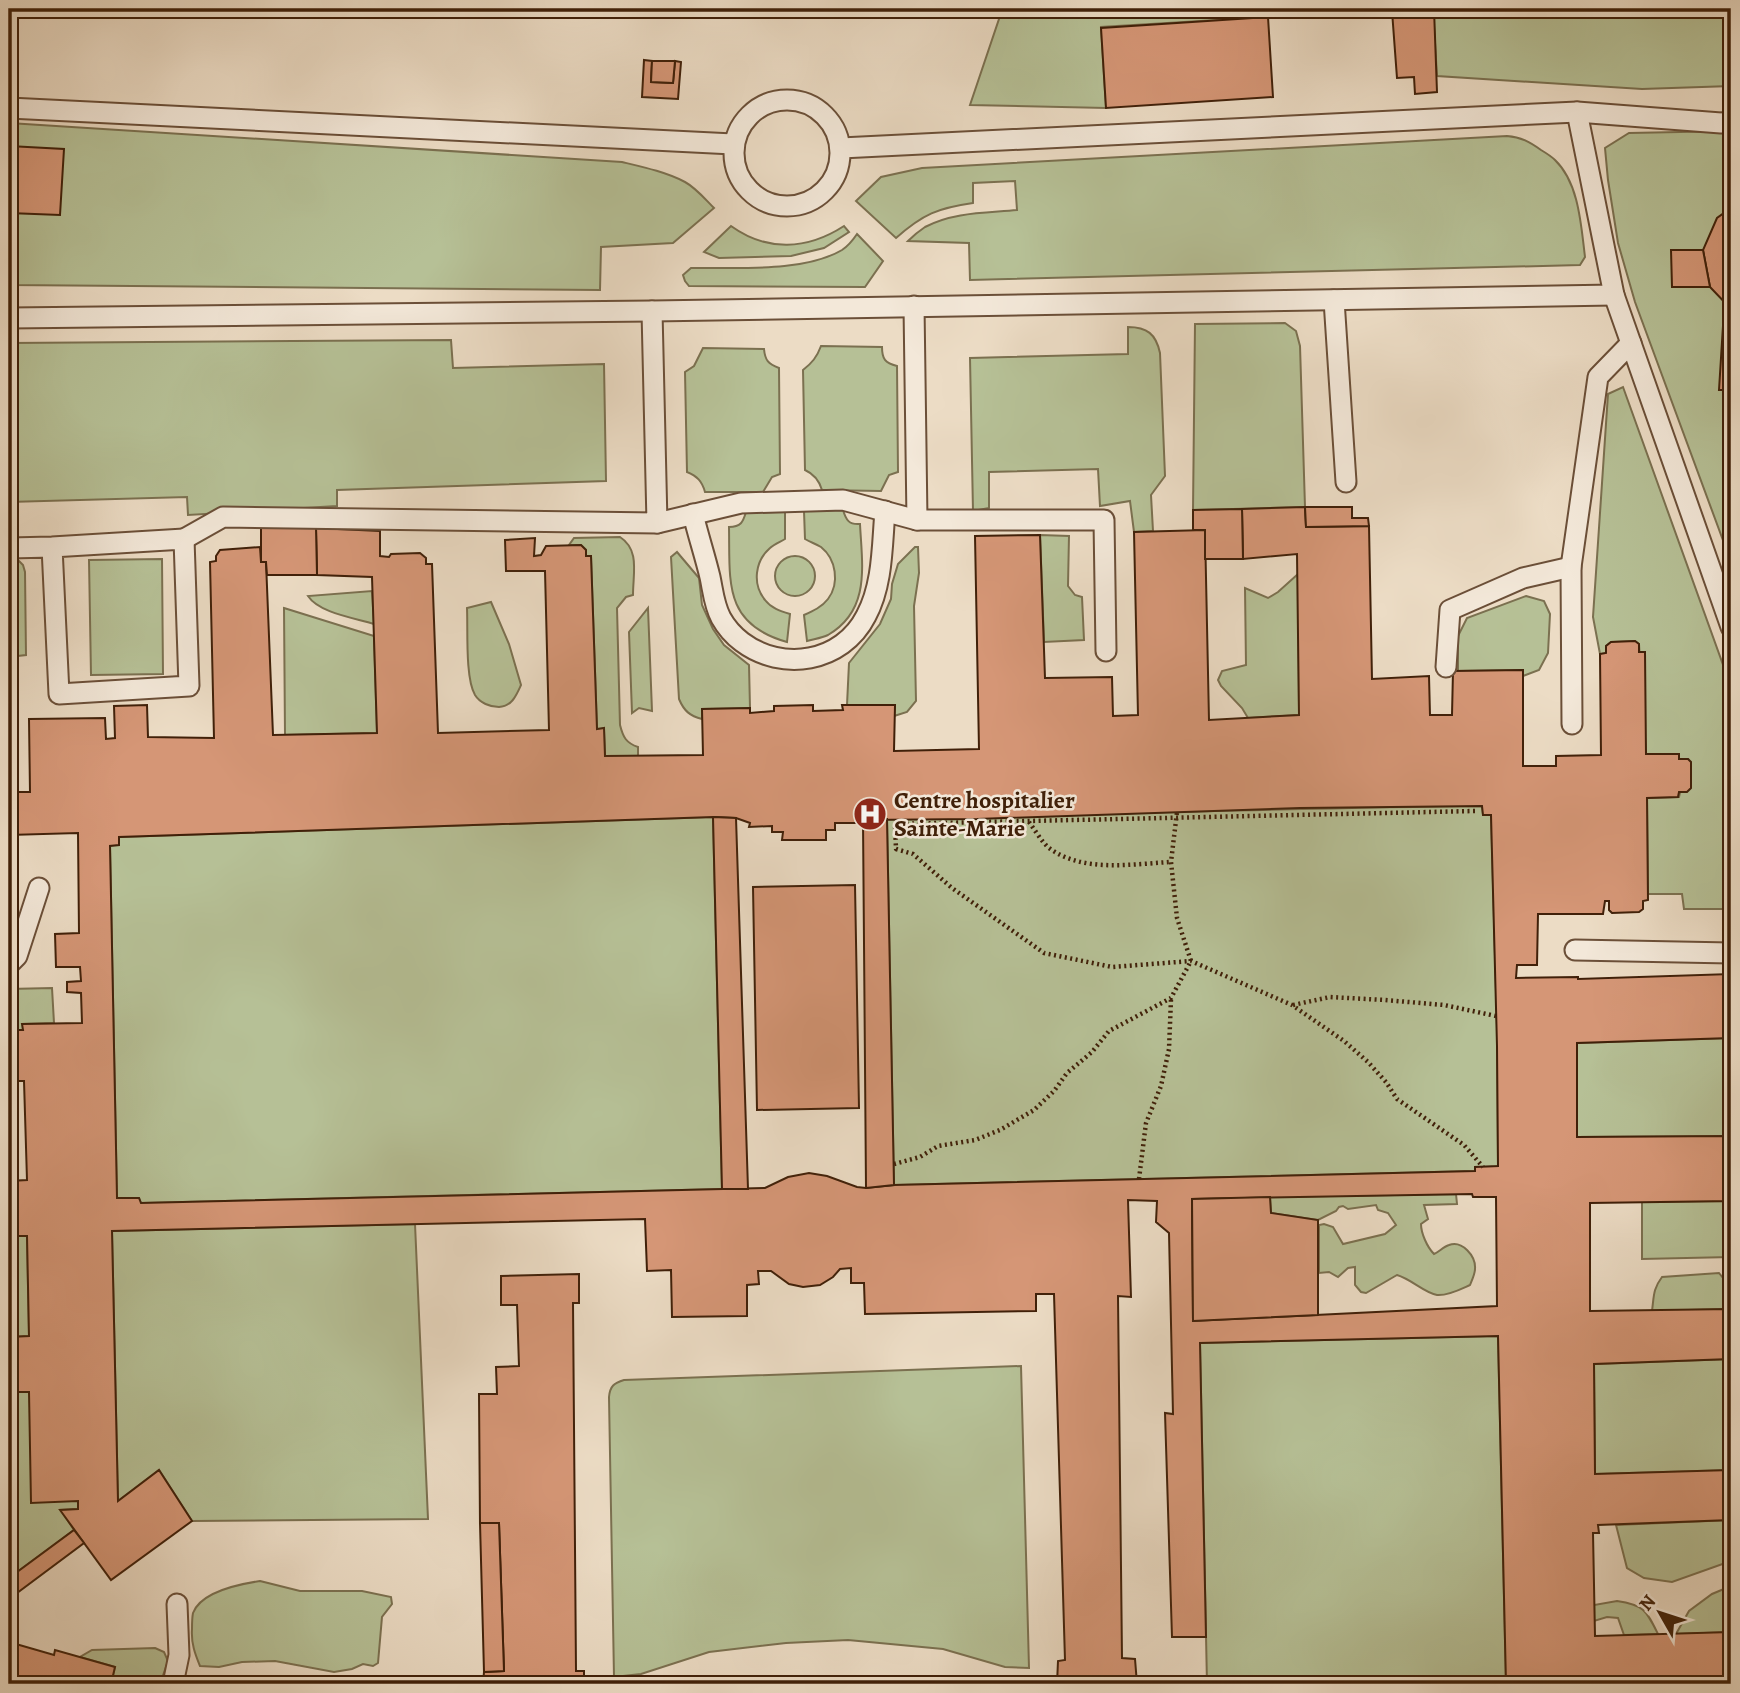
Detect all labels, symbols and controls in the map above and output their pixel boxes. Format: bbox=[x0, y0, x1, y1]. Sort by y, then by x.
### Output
place label: Centre hospitalier Sainte-Marie bbox=[894, 784, 1075, 844]
hospital icon: Centre hospitalier Sainte-Marie bbox=[851, 795, 889, 833]
north arrow bbox=[1624, 1578, 1694, 1648]
text: N bbox=[1633, 1589, 1662, 1616]

